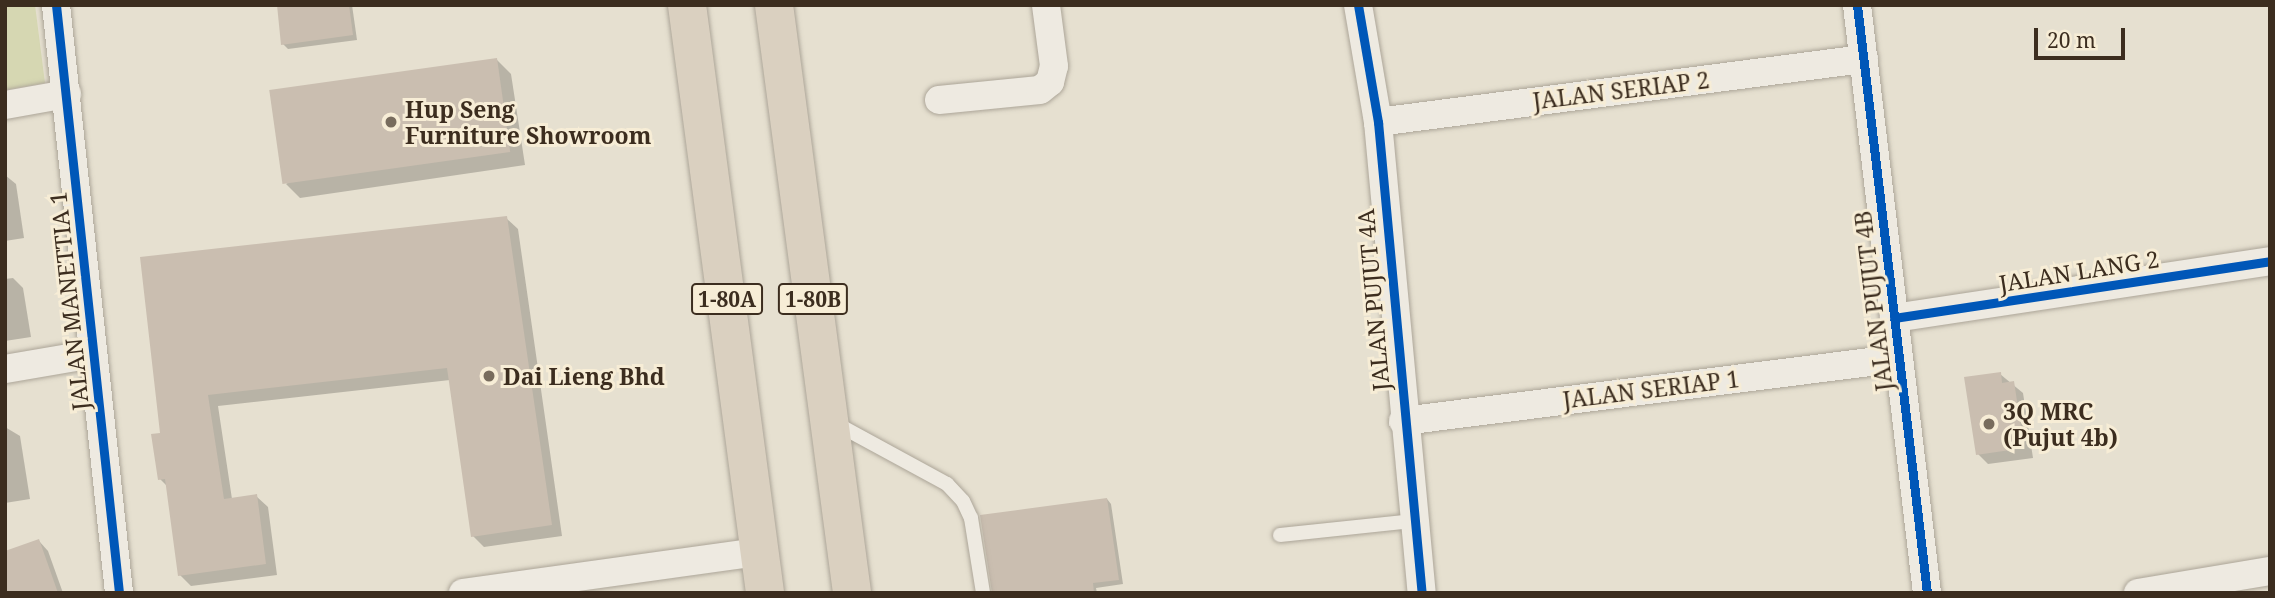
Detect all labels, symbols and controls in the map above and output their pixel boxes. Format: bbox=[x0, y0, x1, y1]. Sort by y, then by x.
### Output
scale bar bbox=[2037, 14, 2128, 58]
text: 20 m bbox=[2047, 26, 2096, 54]
street label: JALAN SERIAP 2 bbox=[1531, 65, 1711, 115]
place label: Hup Seng Furniture Showroom bbox=[405, 95, 651, 149]
marker: Hup Seng Furniture Showroom bbox=[383, 114, 399, 130]
street label: JALAN MANETTIA 1 bbox=[44, 190, 94, 412]
street label: JALAN PUJUT 4A bbox=[1351, 208, 1395, 392]
street label: JALAN PUJUT 4B bbox=[1848, 209, 1898, 393]
street label: JALAN LANG 2 bbox=[1997, 245, 2161, 297]
road number: 1-80A bbox=[690, 282, 764, 316]
road number: 1-80B bbox=[776, 282, 850, 316]
place label: Dai Lieng Bhd bbox=[503, 362, 665, 390]
street label: JALAN SERIAP 1 bbox=[1561, 364, 1741, 414]
marker: Dai Lieng Bhd bbox=[481, 368, 497, 384]
place label: 3Q MRC (Pujut 4b) bbox=[2003, 397, 2118, 451]
marker: 3Q MRC (Pujut 4b) bbox=[1981, 416, 1997, 432]

